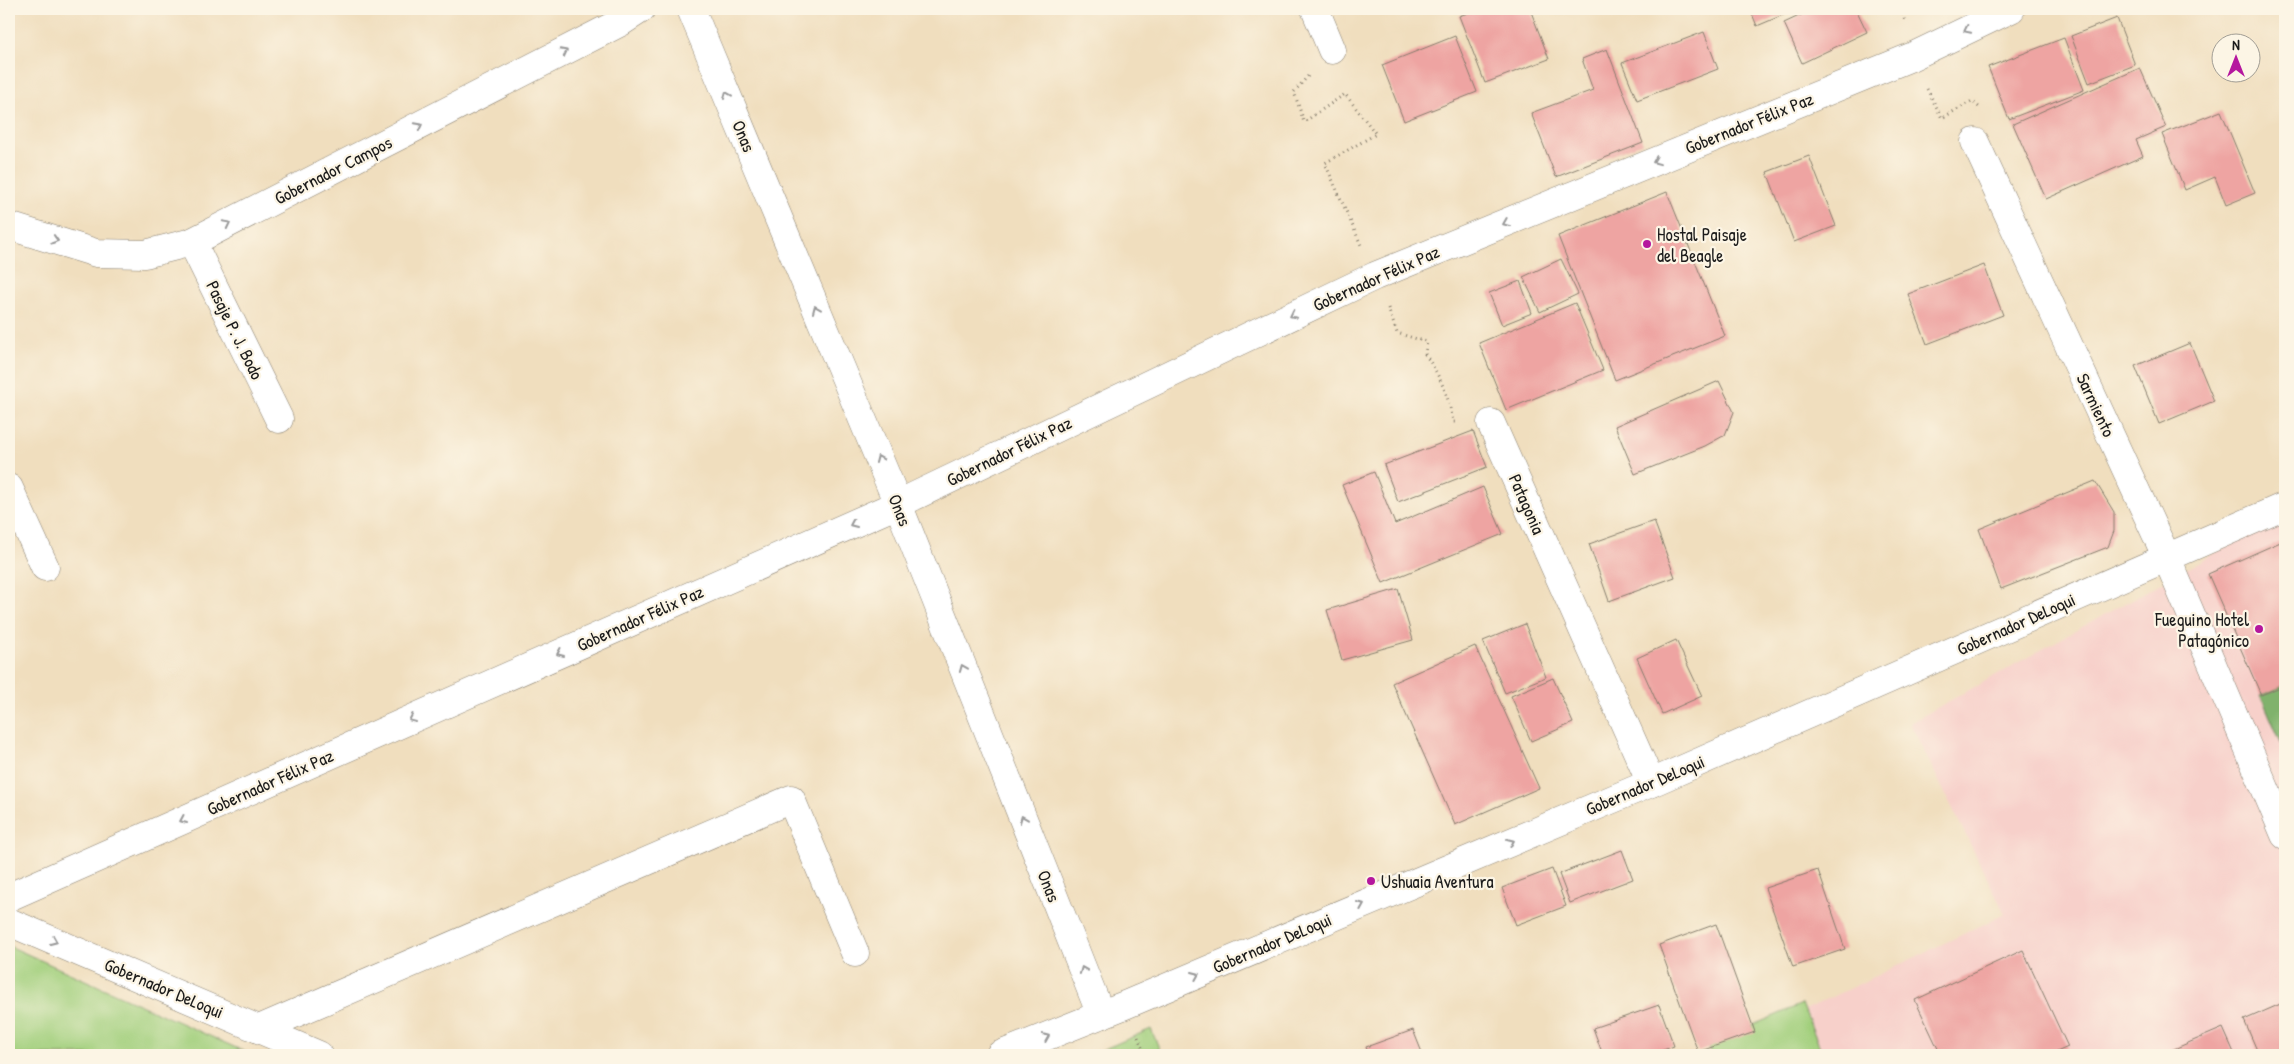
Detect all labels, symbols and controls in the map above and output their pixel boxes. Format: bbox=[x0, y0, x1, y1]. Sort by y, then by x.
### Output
one-way arrow bbox=[1963, 24, 1972, 34]
north arrow bbox=[2212, 32, 2262, 82]
text: N bbox=[2232, 35, 2240, 54]
one-way arrow bbox=[558, 48, 567, 58]
street label: Gobernador Félix Paz bbox=[1681, 86, 1817, 160]
one-way arrow bbox=[722, 91, 733, 100]
street label: Onas bbox=[726, 116, 762, 156]
one-way arrow bbox=[414, 122, 423, 132]
street label: Gobernador Campos bbox=[270, 130, 396, 210]
one-way arrow bbox=[1652, 155, 1661, 165]
one-way arrow bbox=[1502, 216, 1511, 227]
one-way arrow bbox=[222, 220, 231, 230]
place label: Hostal Paisaje del Beagle bbox=[1657, 222, 1747, 268]
one-way arrow bbox=[51, 235, 59, 245]
marker: Hostal Paisaje del Beagle bbox=[1641, 238, 1653, 250]
street label: Gobernador Félix Paz bbox=[1309, 239, 1444, 317]
street label: Pasaje P. J. Bodo bbox=[200, 276, 270, 384]
one-way arrow bbox=[812, 306, 822, 314]
one-way arrow bbox=[1289, 309, 1298, 320]
street label: Sarmiento bbox=[2070, 369, 2122, 441]
street label: Gobernador Félix Paz bbox=[942, 410, 1076, 492]
one-way arrow bbox=[875, 455, 885, 464]
street label: Patagonia bbox=[1503, 470, 1551, 538]
street label: Onas bbox=[882, 490, 918, 530]
one-way arrow bbox=[849, 518, 858, 529]
street label: Gobernador Félix Paz bbox=[573, 579, 708, 657]
street label: Gobernador DeLoqui bbox=[1953, 587, 2079, 661]
place label: Fueguino Hotel Patagónico bbox=[2154, 607, 2249, 653]
marker: Fueguino Hotel Patagónico bbox=[2253, 623, 2265, 635]
one-way arrow bbox=[556, 647, 565, 658]
one-way arrow bbox=[958, 664, 968, 672]
one-way arrow bbox=[408, 713, 417, 724]
street label: Gobernador Félix Paz bbox=[203, 743, 338, 821]
street label: Gobernador DeLoqui bbox=[1582, 749, 1708, 821]
one-way arrow bbox=[179, 814, 188, 825]
one-way arrow bbox=[1018, 815, 1029, 824]
one-way arrow bbox=[1506, 837, 1515, 848]
street label: Onas bbox=[1031, 866, 1067, 906]
place label: Ushuaia Aventura bbox=[1381, 869, 1494, 894]
marker: Ushuaia Aventura bbox=[1365, 875, 1377, 887]
one-way arrow bbox=[1356, 900, 1365, 911]
street label: Gobernador DeLoqui bbox=[1209, 907, 1335, 979]
one-way arrow bbox=[49, 936, 57, 946]
street label: Gobernador DeLoqui bbox=[101, 952, 227, 1024]
one-way arrow bbox=[1078, 966, 1089, 975]
one-way arrow bbox=[1191, 970, 1200, 981]
one-way arrow bbox=[1041, 1033, 1049, 1043]

